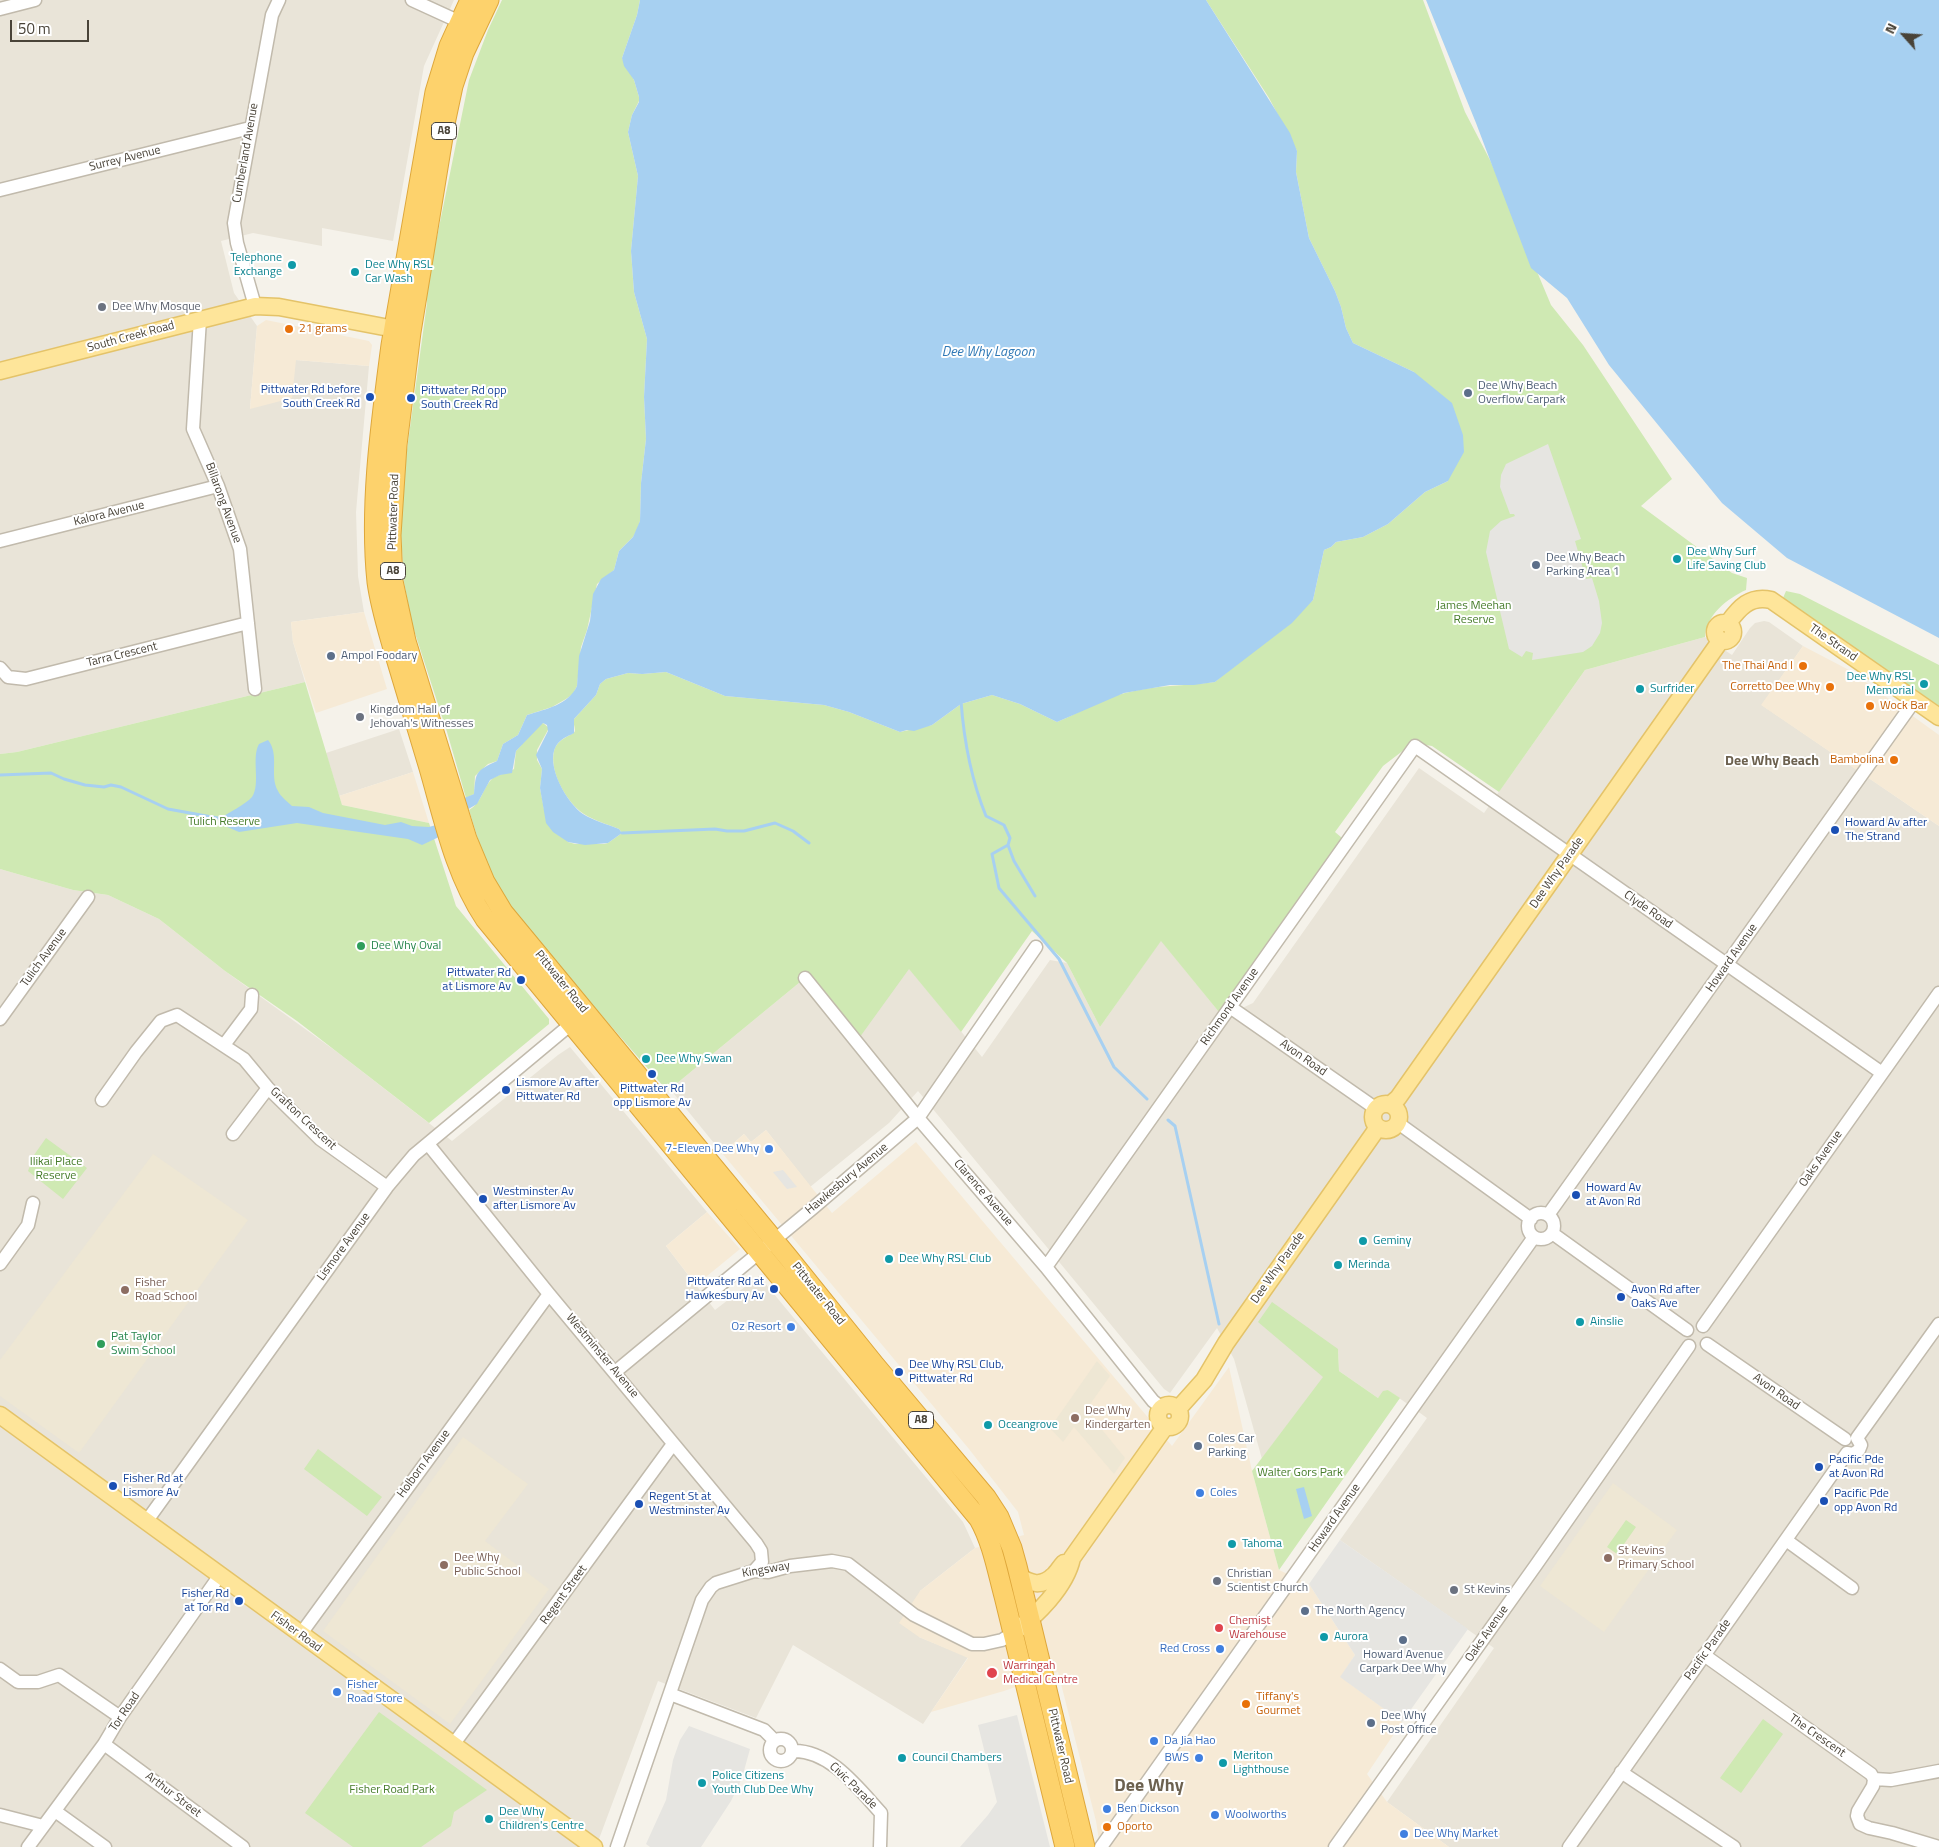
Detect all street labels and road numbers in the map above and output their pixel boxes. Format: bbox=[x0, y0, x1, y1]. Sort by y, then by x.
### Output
street label: Cumberland Avenue bbox=[230, 102, 262, 204]
road number: A8 bbox=[432, 122, 456, 140]
street label: Surrey Avenue bbox=[88, 143, 162, 175]
street label: South Creek Road bbox=[86, 318, 176, 356]
street label: Billarong Avenue bbox=[202, 461, 244, 545]
street label: Pittwater Road bbox=[385, 474, 403, 550]
street label: Kalora Avenue bbox=[72, 498, 146, 530]
road number: A8 bbox=[380, 562, 406, 580]
street label: The Strand bbox=[1806, 621, 1860, 665]
street label: Tarra Crescent bbox=[85, 639, 159, 671]
street label: Dee Why Parade bbox=[1527, 835, 1587, 911]
street label: Clyde Road bbox=[1621, 888, 1675, 932]
street label: Howard Avenue bbox=[1703, 921, 1761, 995]
street label: Tulich Avenue bbox=[18, 926, 70, 990]
street label: Pittwater Road bbox=[531, 948, 591, 1016]
street label: Richmond Avenue bbox=[1198, 966, 1262, 1048]
street label: Avon Road bbox=[1277, 1037, 1329, 1079]
street label: Grafton Crescent bbox=[267, 1085, 339, 1153]
street label: Oaks Avenue bbox=[1796, 1128, 1846, 1190]
street label: Hawkesbury Avenue bbox=[803, 1140, 891, 1218]
street label: Clarence Avenue bbox=[950, 1157, 1016, 1229]
street label: Lismore Avenue bbox=[314, 1210, 374, 1284]
street label: Dee Why Parade bbox=[1248, 1230, 1308, 1306]
street label: Pittwater Road bbox=[788, 1260, 848, 1328]
street label: Westminster Avenue bbox=[563, 1311, 641, 1401]
street label: Avon Road bbox=[1750, 1371, 1802, 1413]
road number: A8 bbox=[908, 1412, 934, 1428]
street label: Holborn Avenue bbox=[394, 1427, 454, 1501]
street label: Howard Avenue bbox=[1306, 1481, 1364, 1555]
street label: Kingsway bbox=[741, 1559, 791, 1581]
street label: Regent Street bbox=[538, 1563, 590, 1627]
street label: Oaks Avenue bbox=[1462, 1603, 1512, 1665]
street label: Fisher Road bbox=[268, 1609, 324, 1655]
street label: Pacific Parade bbox=[1682, 1617, 1734, 1683]
street label: Tor Road bbox=[107, 1690, 143, 1734]
street label: Pittwater Road bbox=[1044, 1707, 1076, 1785]
street label: The Crescent bbox=[1786, 1711, 1848, 1761]
street label: Civic Parade bbox=[826, 1760, 880, 1812]
street label: Arthur Street bbox=[142, 1769, 204, 1821]

